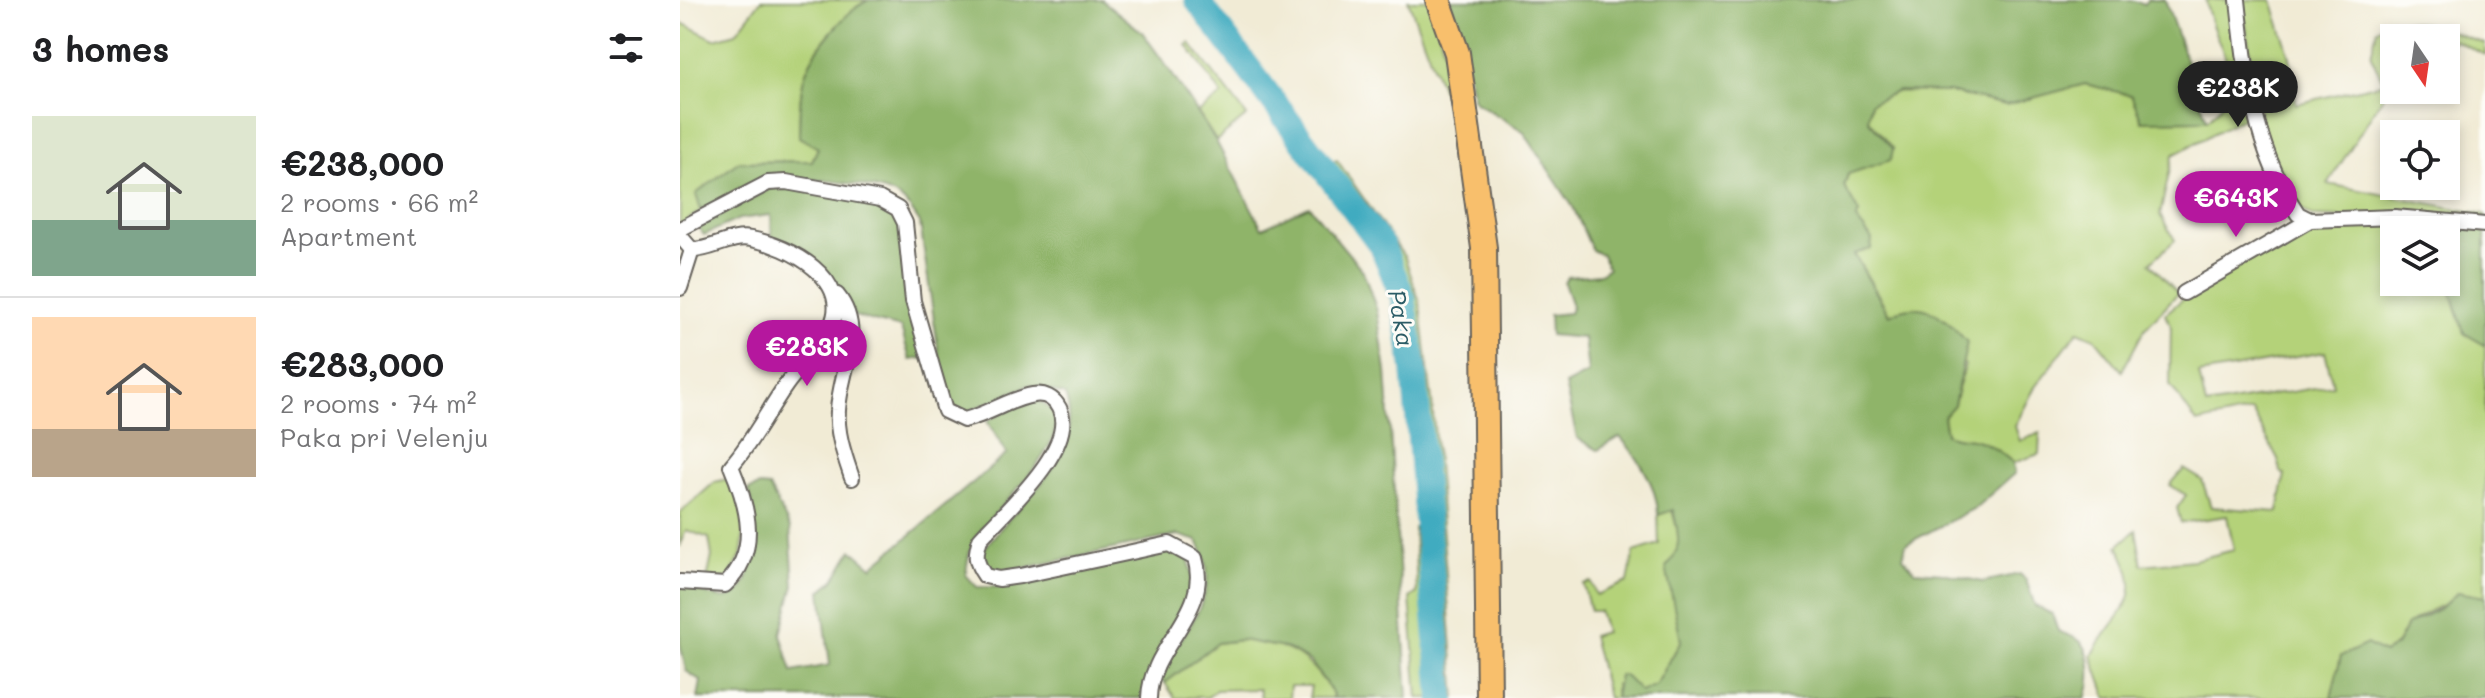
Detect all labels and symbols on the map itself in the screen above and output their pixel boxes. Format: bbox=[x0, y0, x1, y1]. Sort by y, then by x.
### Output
north arrow bbox=[2380, 24, 2460, 104]
pin: €238K bbox=[2182, 61, 2294, 129]
pin: €643K bbox=[2180, 171, 2292, 239]
water label: Paka bbox=[1382, 287, 1422, 349]
pin: €283K bbox=[751, 320, 863, 388]

